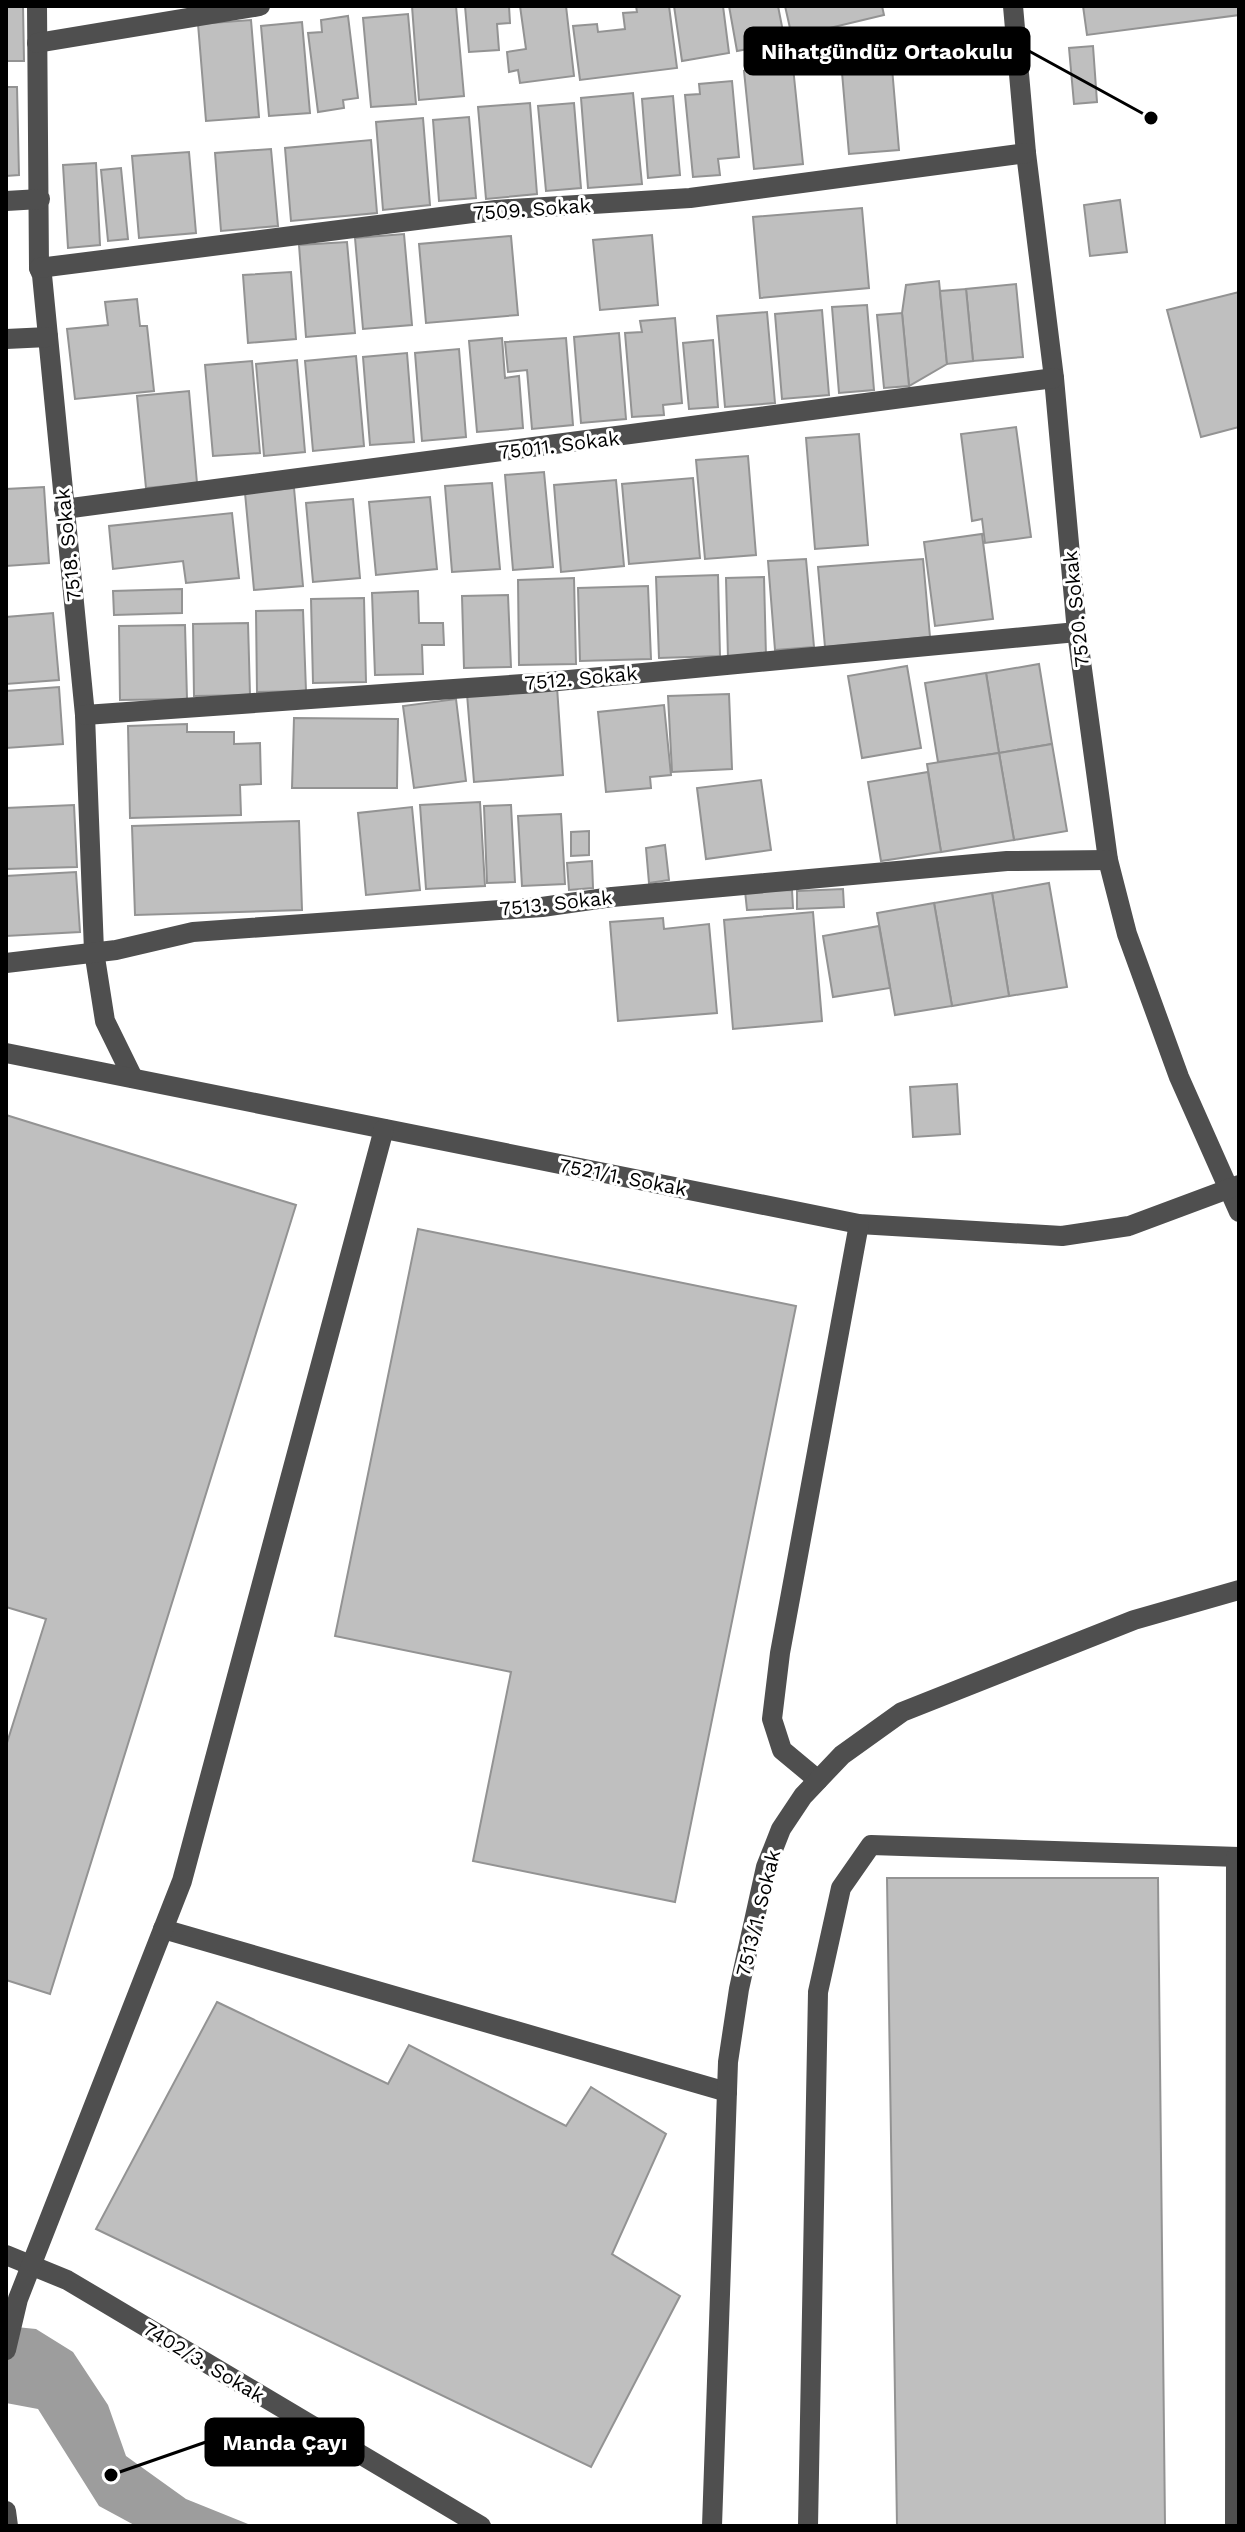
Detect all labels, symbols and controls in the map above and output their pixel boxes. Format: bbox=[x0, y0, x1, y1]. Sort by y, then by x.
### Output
callout: Nihatgündüz Ortaokulu bbox=[745, 28, 1029, 74]
text: Nihatgündüz Ortaokulu bbox=[761, 39, 1013, 64]
street label: 7509. Sokak bbox=[472, 193, 592, 225]
street label: 75011. Sokak bbox=[497, 426, 621, 464]
street label: 7518. Sokak bbox=[50, 487, 86, 603]
street label: 7520. Sokak bbox=[1058, 549, 1094, 669]
street label: 7512. Sokak bbox=[524, 661, 638, 695]
street label: 7513. Sokak bbox=[499, 885, 613, 921]
street label: 7521/1. Sokak bbox=[557, 1153, 689, 1201]
street label: 7513/1. Sokak bbox=[731, 1847, 785, 1979]
street label: 7402/3. Sokak bbox=[139, 2316, 269, 2408]
callout: Manda Çayı bbox=[206, 2419, 363, 2465]
text: Manda Çayı bbox=[223, 2430, 347, 2455]

